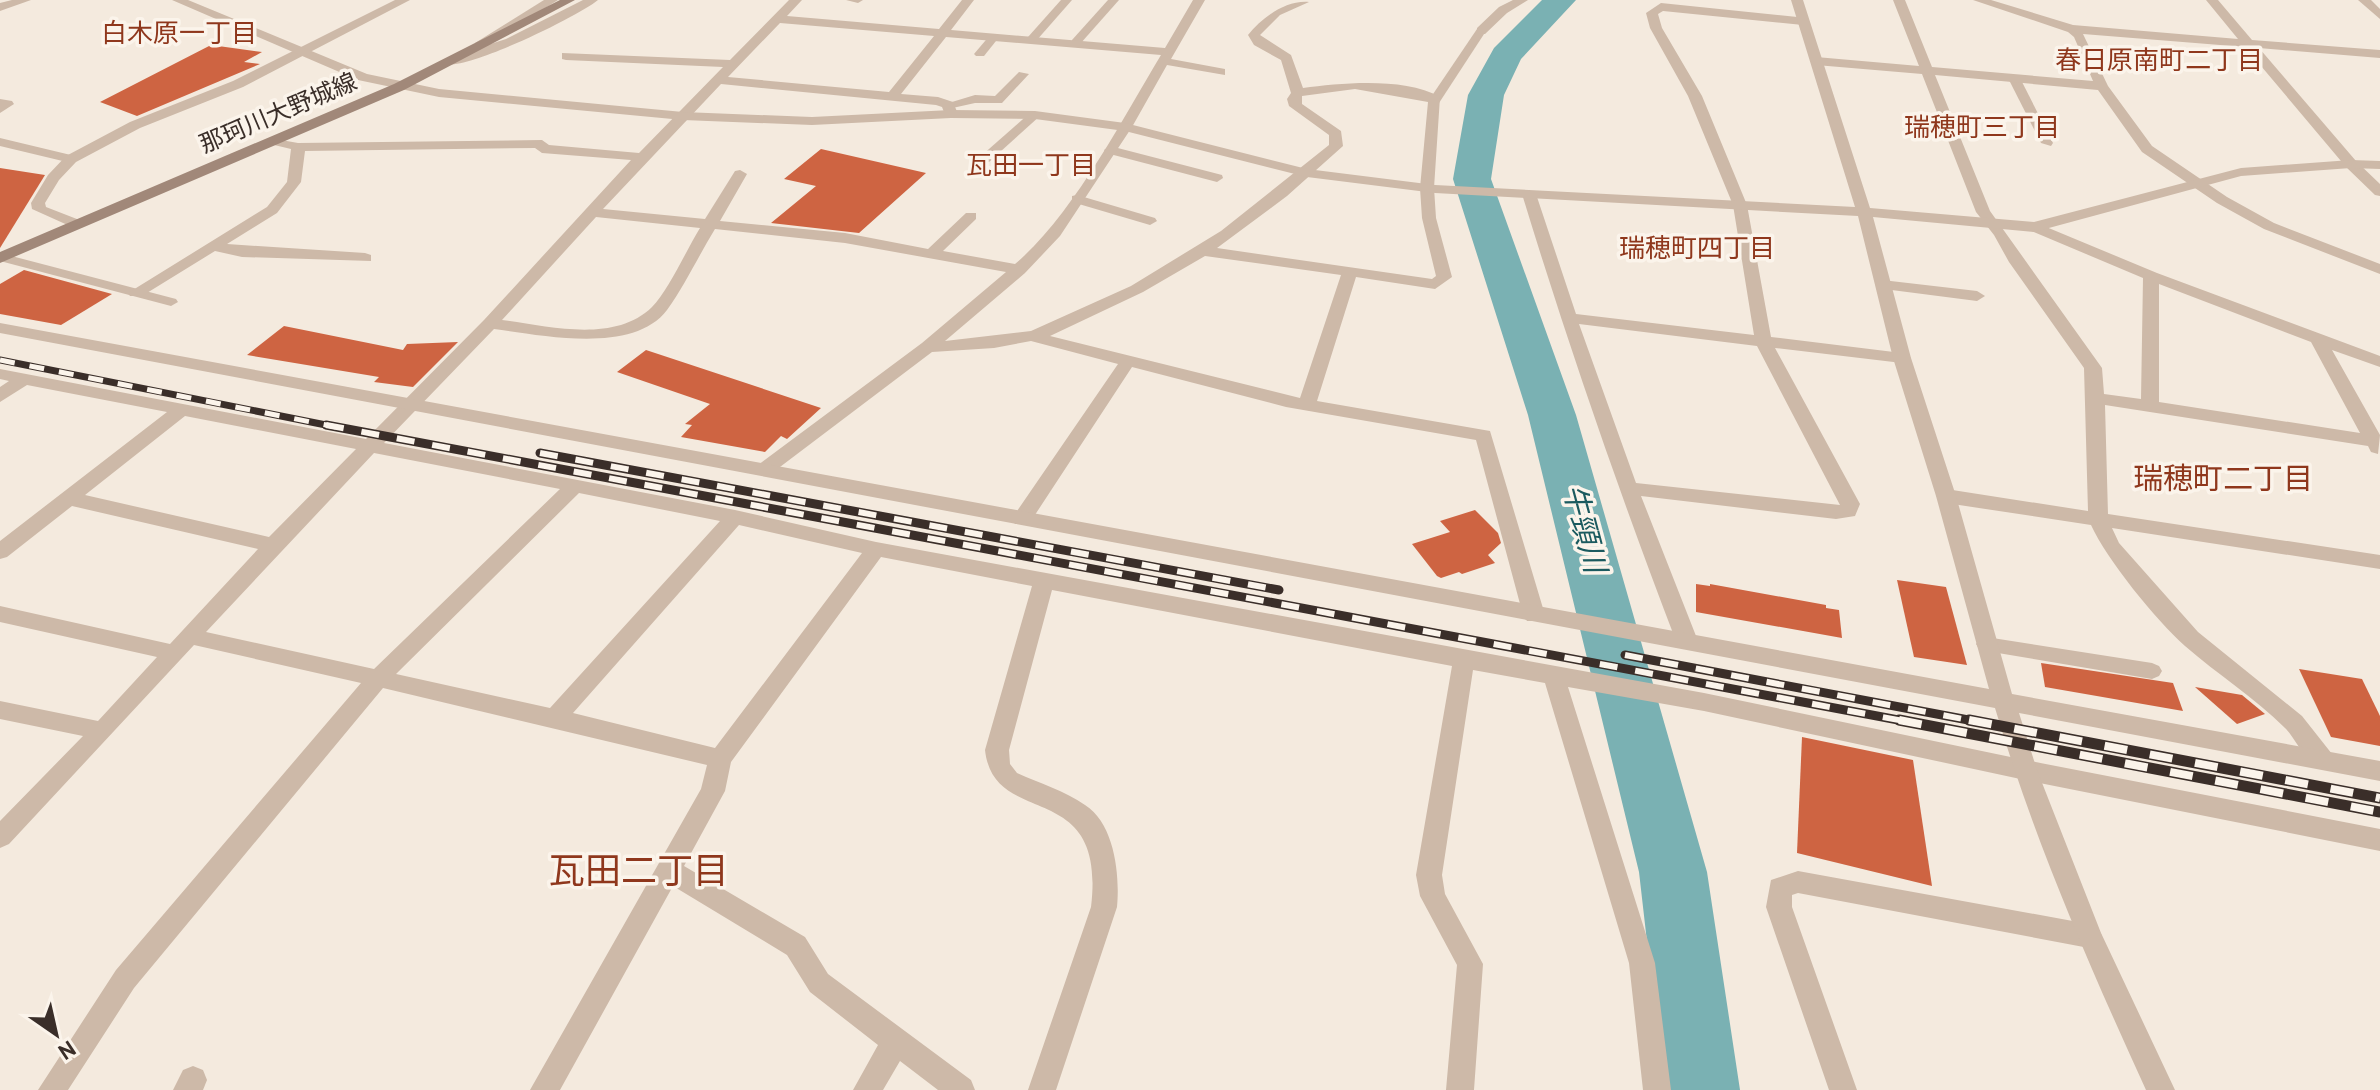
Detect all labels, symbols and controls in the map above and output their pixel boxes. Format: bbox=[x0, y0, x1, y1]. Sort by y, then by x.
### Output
district label: 白木原一丁目 bbox=[101, 19, 257, 52]
district label: 春日原南町二丁目 bbox=[2055, 46, 2263, 79]
street label: 那珂川大野城線 bbox=[196, 68, 362, 162]
district label: 瑞穂町三丁目 bbox=[1904, 113, 2060, 146]
district label: 瓦田一丁目 bbox=[966, 151, 1096, 184]
district label: 瑞穂町四丁目 bbox=[1619, 234, 1775, 267]
district label: 瑞穂町二丁目 bbox=[2133, 463, 2313, 500]
water label: 牛頸川 bbox=[1552, 481, 1612, 580]
district label: 瓦田二丁目 bbox=[549, 851, 729, 897]
north arrow bbox=[16, 994, 96, 1074]
text: N bbox=[52, 1033, 80, 1064]

